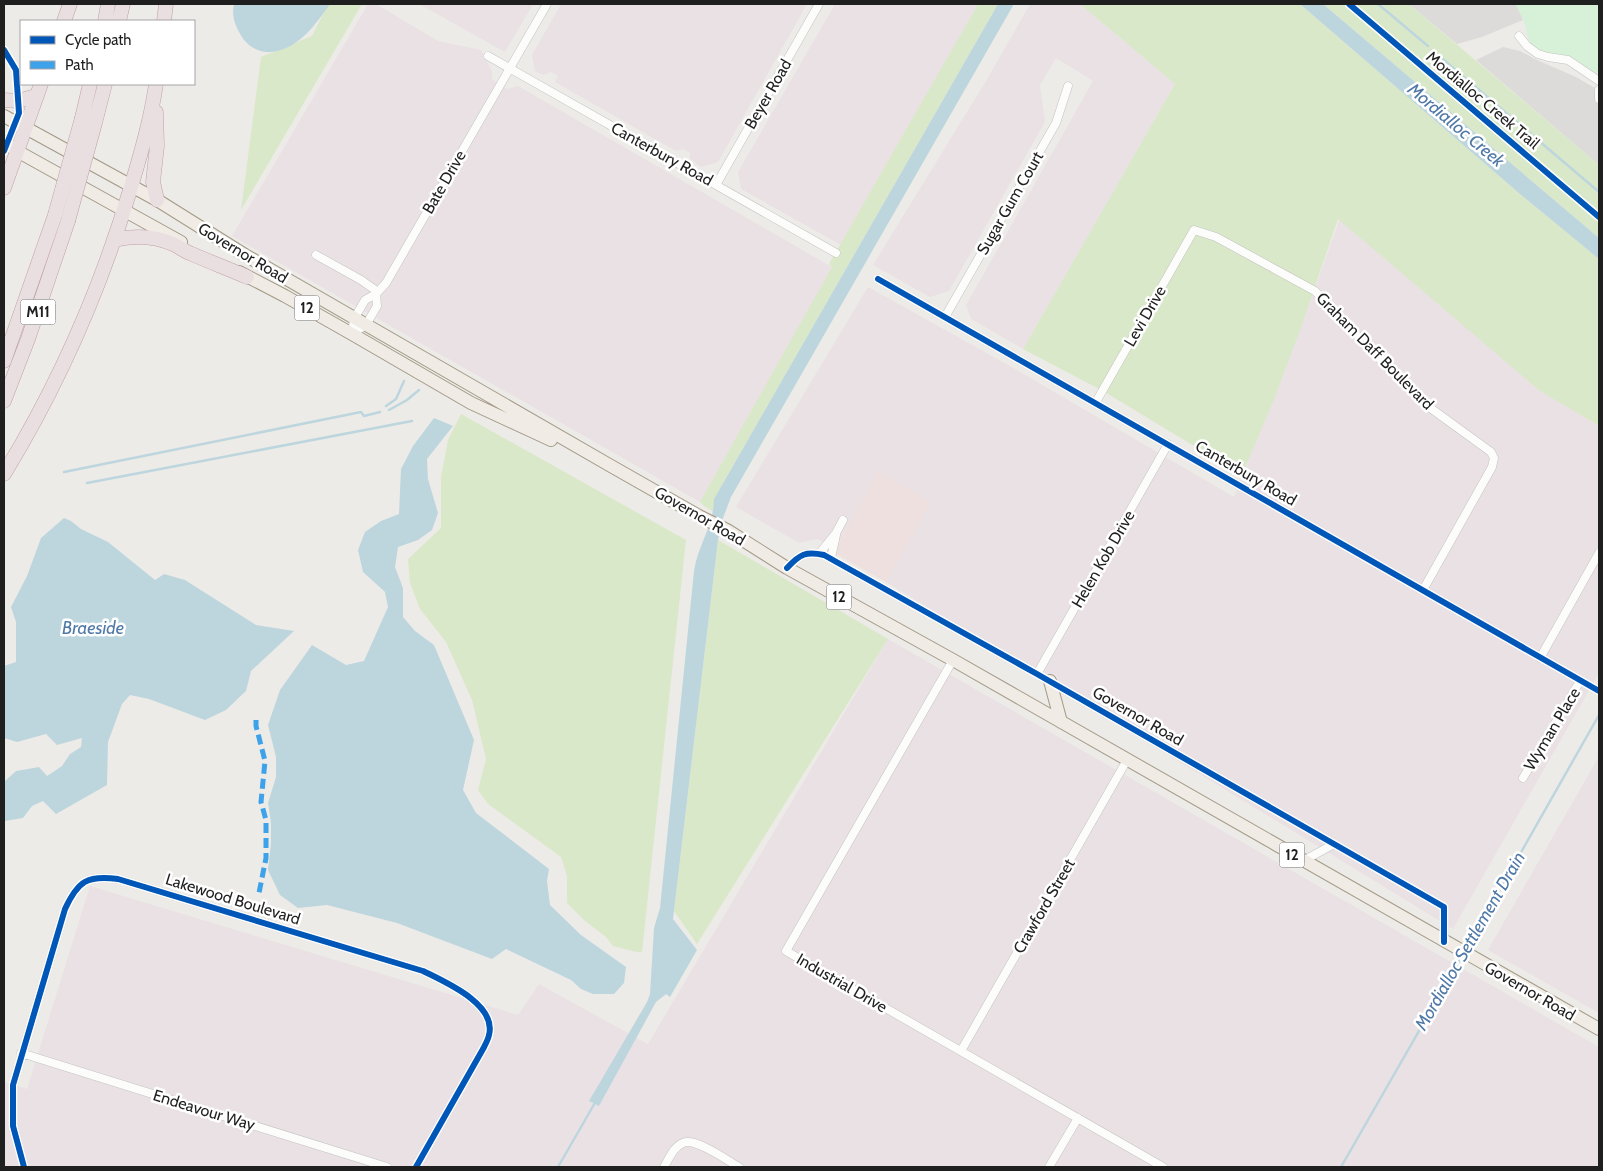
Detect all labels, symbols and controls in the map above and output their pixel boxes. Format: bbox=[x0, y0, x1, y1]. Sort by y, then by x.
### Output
legend bbox=[20, 20, 195, 85]
text: Cycle path bbox=[65, 31, 131, 49]
street label: Mordialloc Creek Trail bbox=[1422, 47, 1544, 153]
text: Path bbox=[65, 56, 94, 74]
street label: Beyer Road bbox=[740, 56, 796, 132]
water label: Mordialloc Creek bbox=[1403, 78, 1509, 172]
street label: Canterbury Road bbox=[608, 118, 716, 190]
street label: Bate Drive bbox=[418, 147, 470, 217]
street label: Sugar Gum Court bbox=[973, 148, 1047, 258]
street label: Governor Road bbox=[195, 219, 291, 287]
street label: Levi Drive bbox=[1120, 282, 1170, 350]
street label: Graham Daff Boulevard bbox=[1312, 288, 1438, 414]
road number: 12 bbox=[294, 296, 320, 320]
road number: M11 bbox=[20, 300, 56, 324]
street label: Canterbury Road bbox=[1192, 436, 1300, 510]
street label: Governor Road bbox=[651, 482, 749, 550]
street label: Helen Kob Drive bbox=[1067, 507, 1139, 611]
road number: 12 bbox=[826, 584, 852, 610]
water label: Braeside bbox=[62, 617, 124, 639]
street label: Governor Road bbox=[1089, 682, 1187, 750]
street label: Wyman Place bbox=[1520, 684, 1584, 774]
road number: 12 bbox=[1280, 842, 1304, 868]
water label: Mordialloc Settlement Drain bbox=[1409, 848, 1530, 1035]
street label: Crawford Street bbox=[1009, 855, 1079, 957]
street label: Lakewood Boulevard bbox=[163, 869, 303, 929]
street label: Industrial Drive bbox=[793, 949, 891, 1017]
street label: Governor Road bbox=[1481, 957, 1579, 1025]
street label: Endeavour Way bbox=[151, 1085, 257, 1135]

